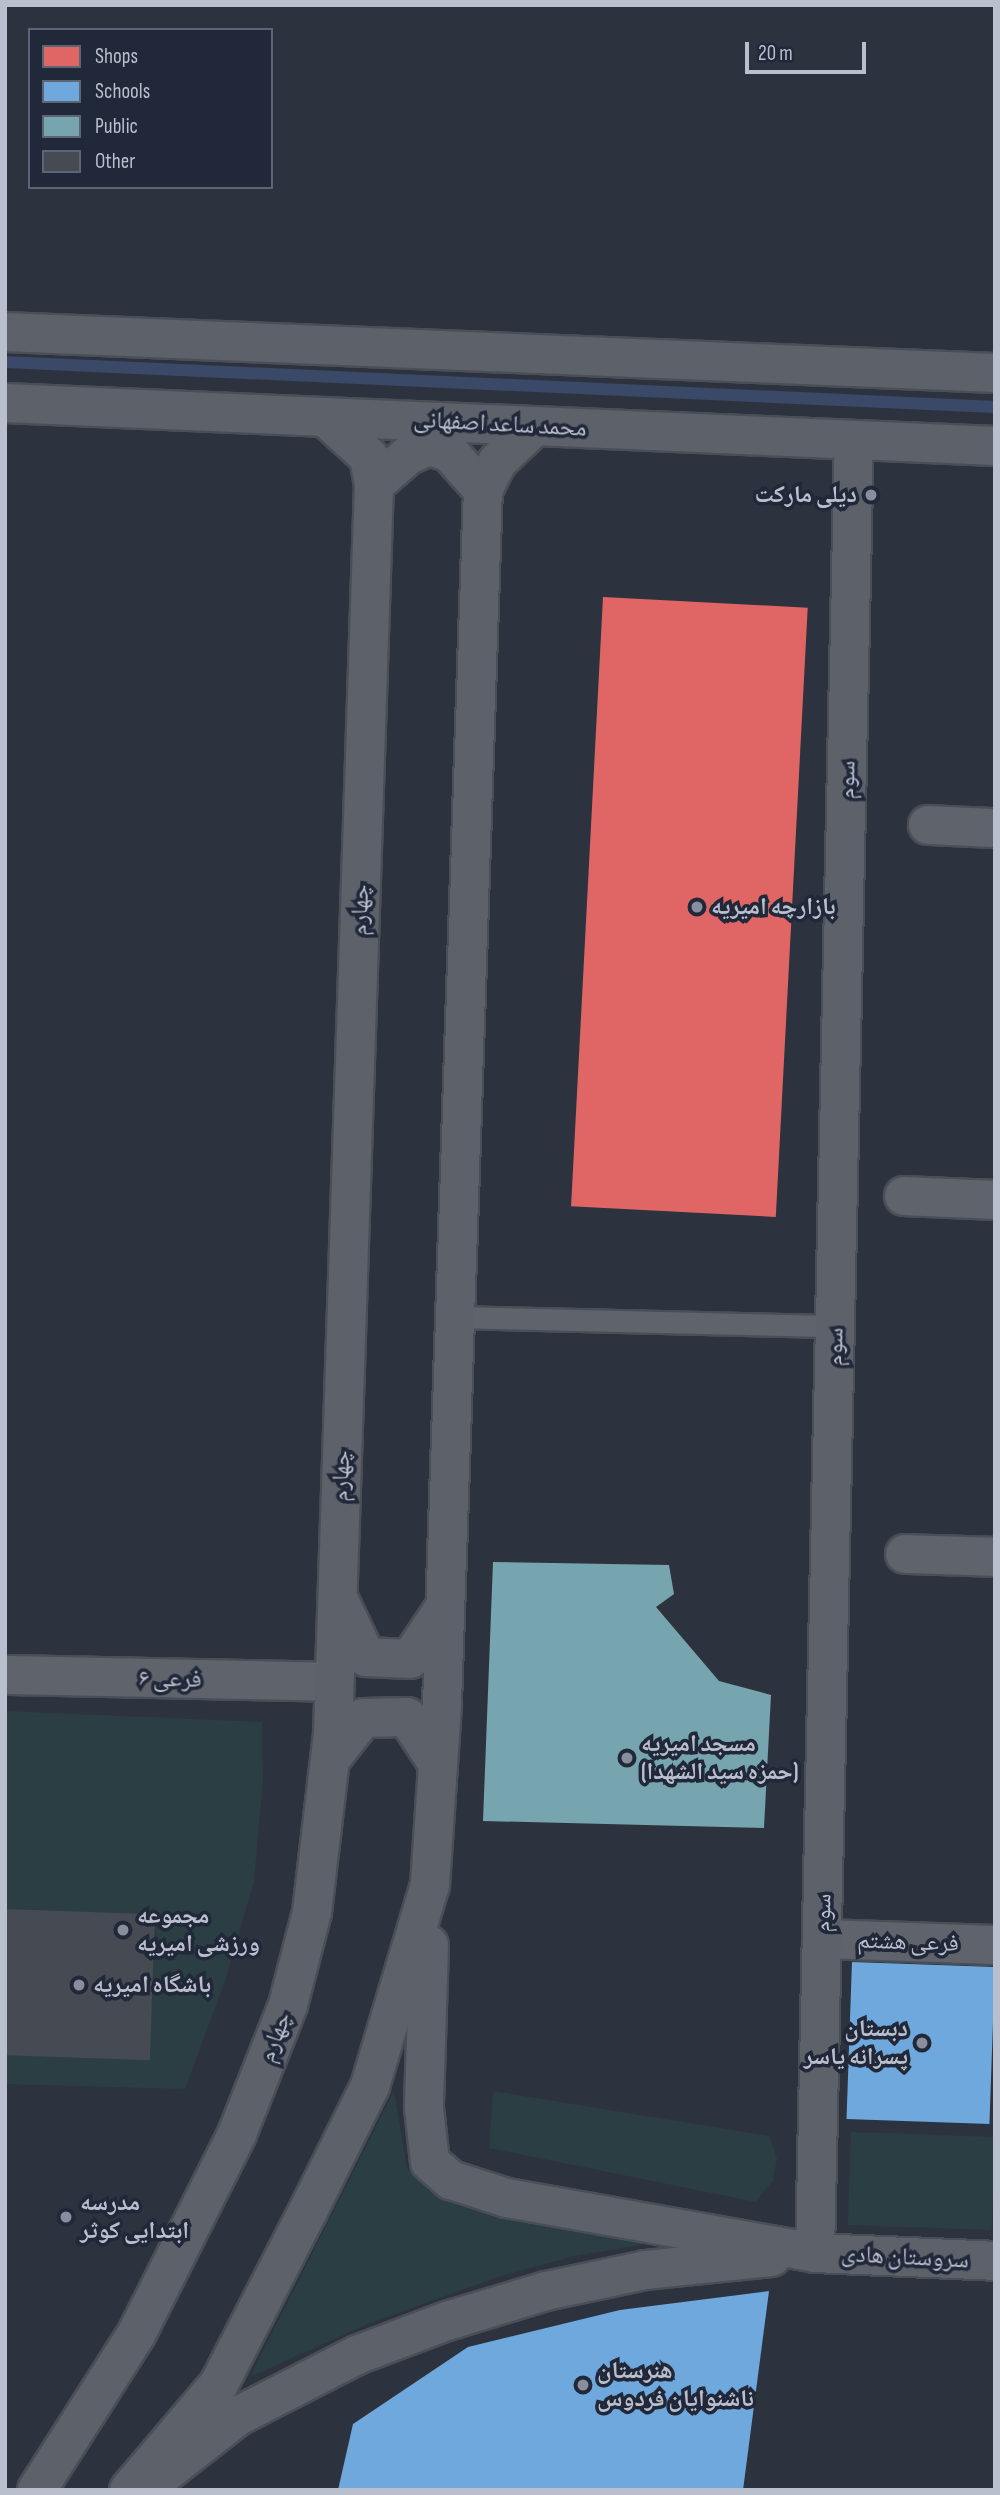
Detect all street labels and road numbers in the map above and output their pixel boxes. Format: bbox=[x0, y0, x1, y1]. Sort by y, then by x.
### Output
street label: محمد ساعد اصفهانی bbox=[413, 405, 587, 443]
street label: سوم bbox=[832, 760, 862, 800]
street label: چهارم bbox=[345, 884, 375, 936]
street label: سوم bbox=[820, 1327, 850, 1367]
street label: چهارم bbox=[326, 1450, 356, 1502]
street label: فرعی ۶ bbox=[138, 1664, 202, 1694]
street label: سوم bbox=[808, 1893, 838, 1933]
street label: فرعی هشتم bbox=[857, 1926, 959, 1958]
street label: چهارم bbox=[252, 2008, 298, 2066]
street label: سروستان هادی bbox=[840, 2239, 970, 2275]

